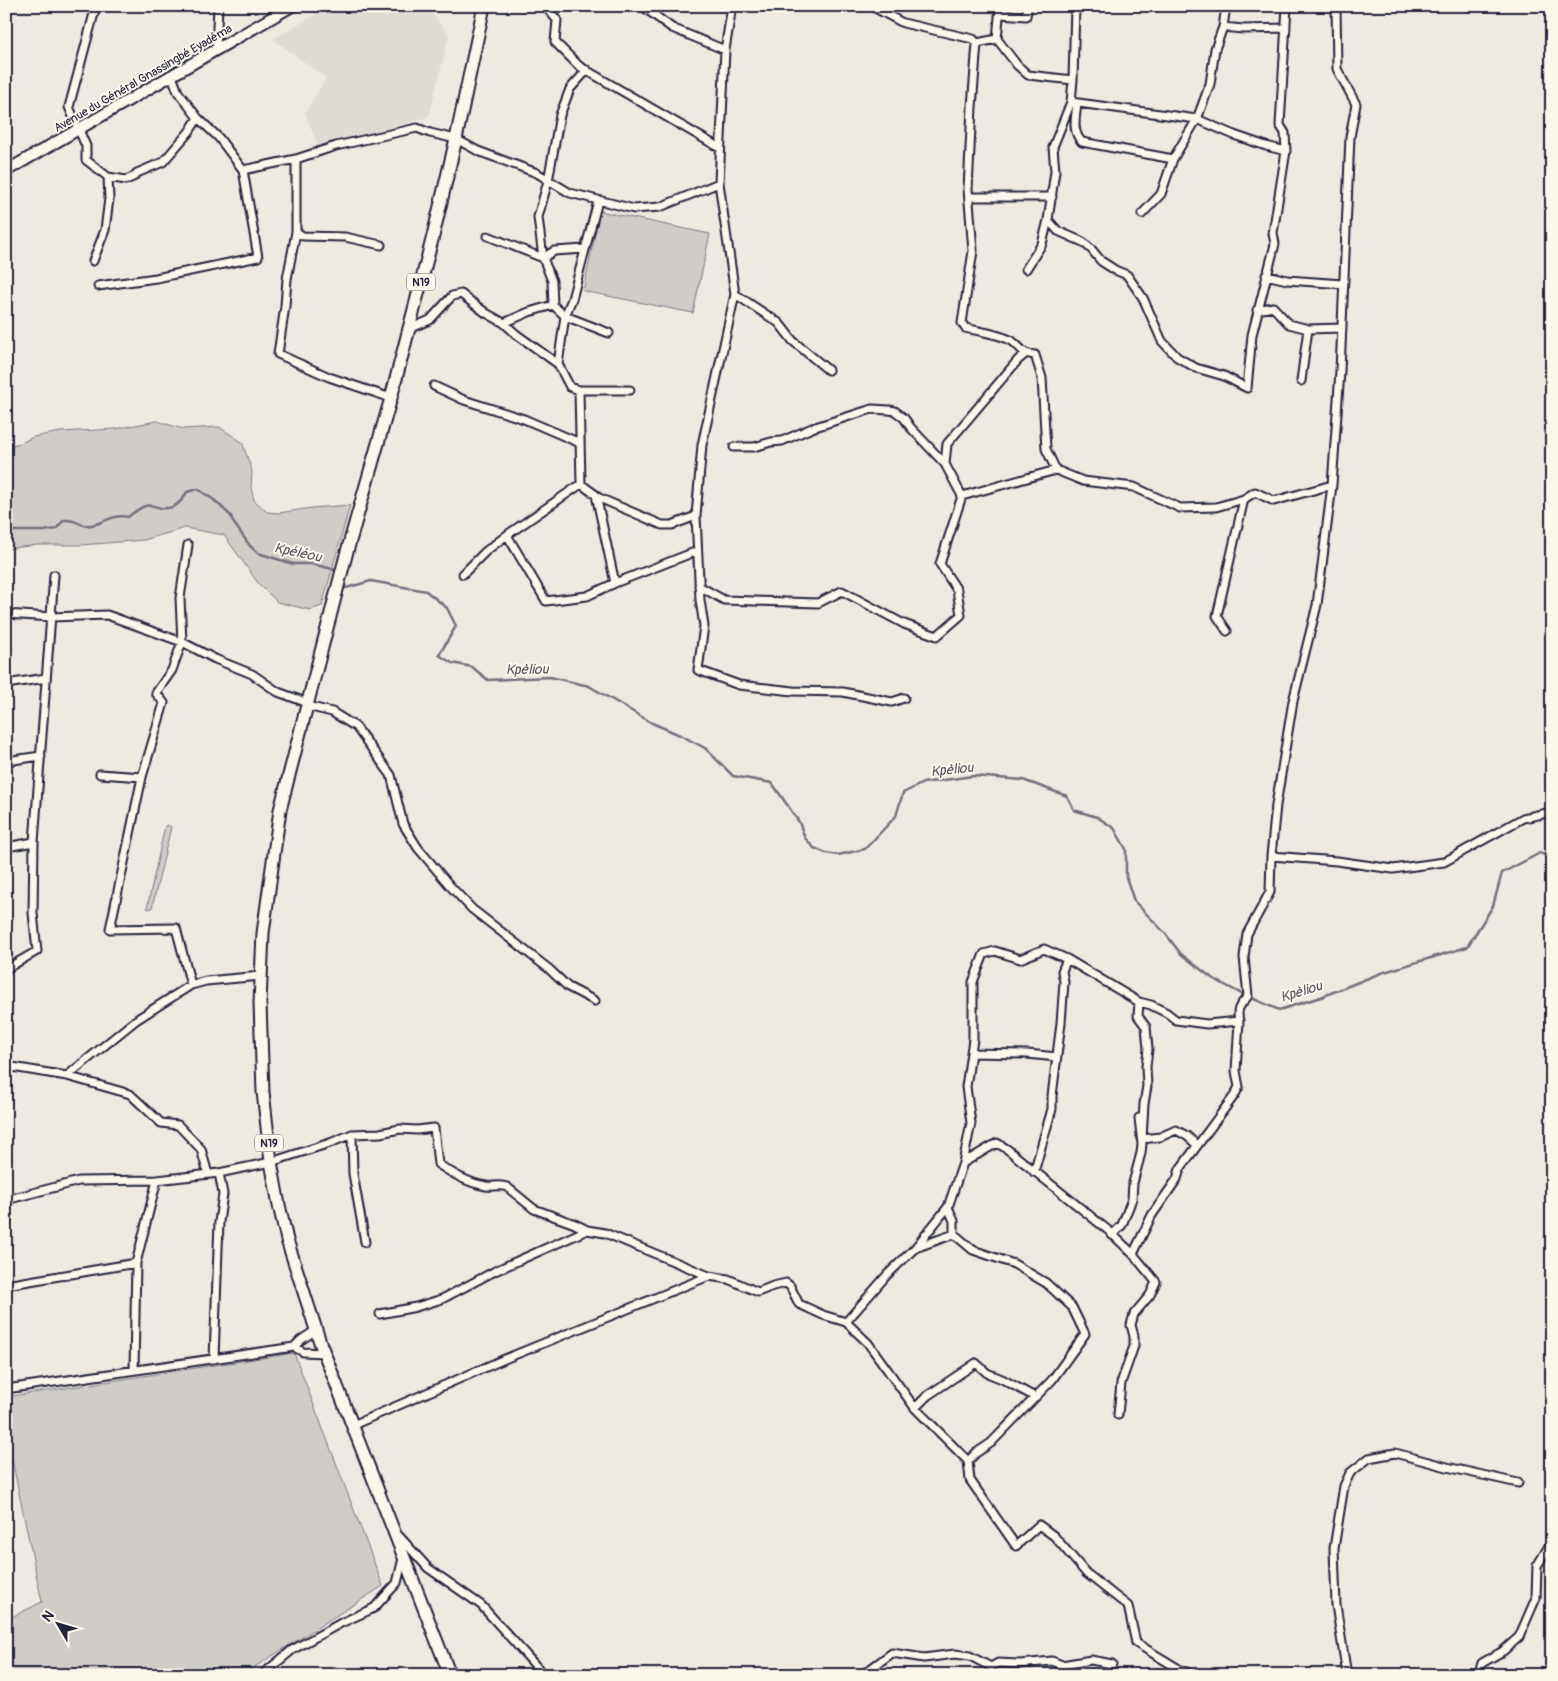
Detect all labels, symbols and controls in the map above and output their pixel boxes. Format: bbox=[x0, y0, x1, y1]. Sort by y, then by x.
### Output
street label: Avenue du Général Gnassingbé Eyadéma bbox=[52, 21, 235, 136]
road number: N19 bbox=[407, 274, 435, 290]
water label: Kpéléou bbox=[273, 539, 324, 566]
water label: Kpèliou bbox=[505, 661, 550, 678]
water label: Kpèliou bbox=[930, 759, 975, 780]
water label: Kpèliou bbox=[1278, 977, 1325, 1006]
road number: N19 bbox=[255, 1134, 283, 1152]
north arrow bbox=[32, 1598, 82, 1648]
text: N bbox=[39, 1607, 58, 1625]

